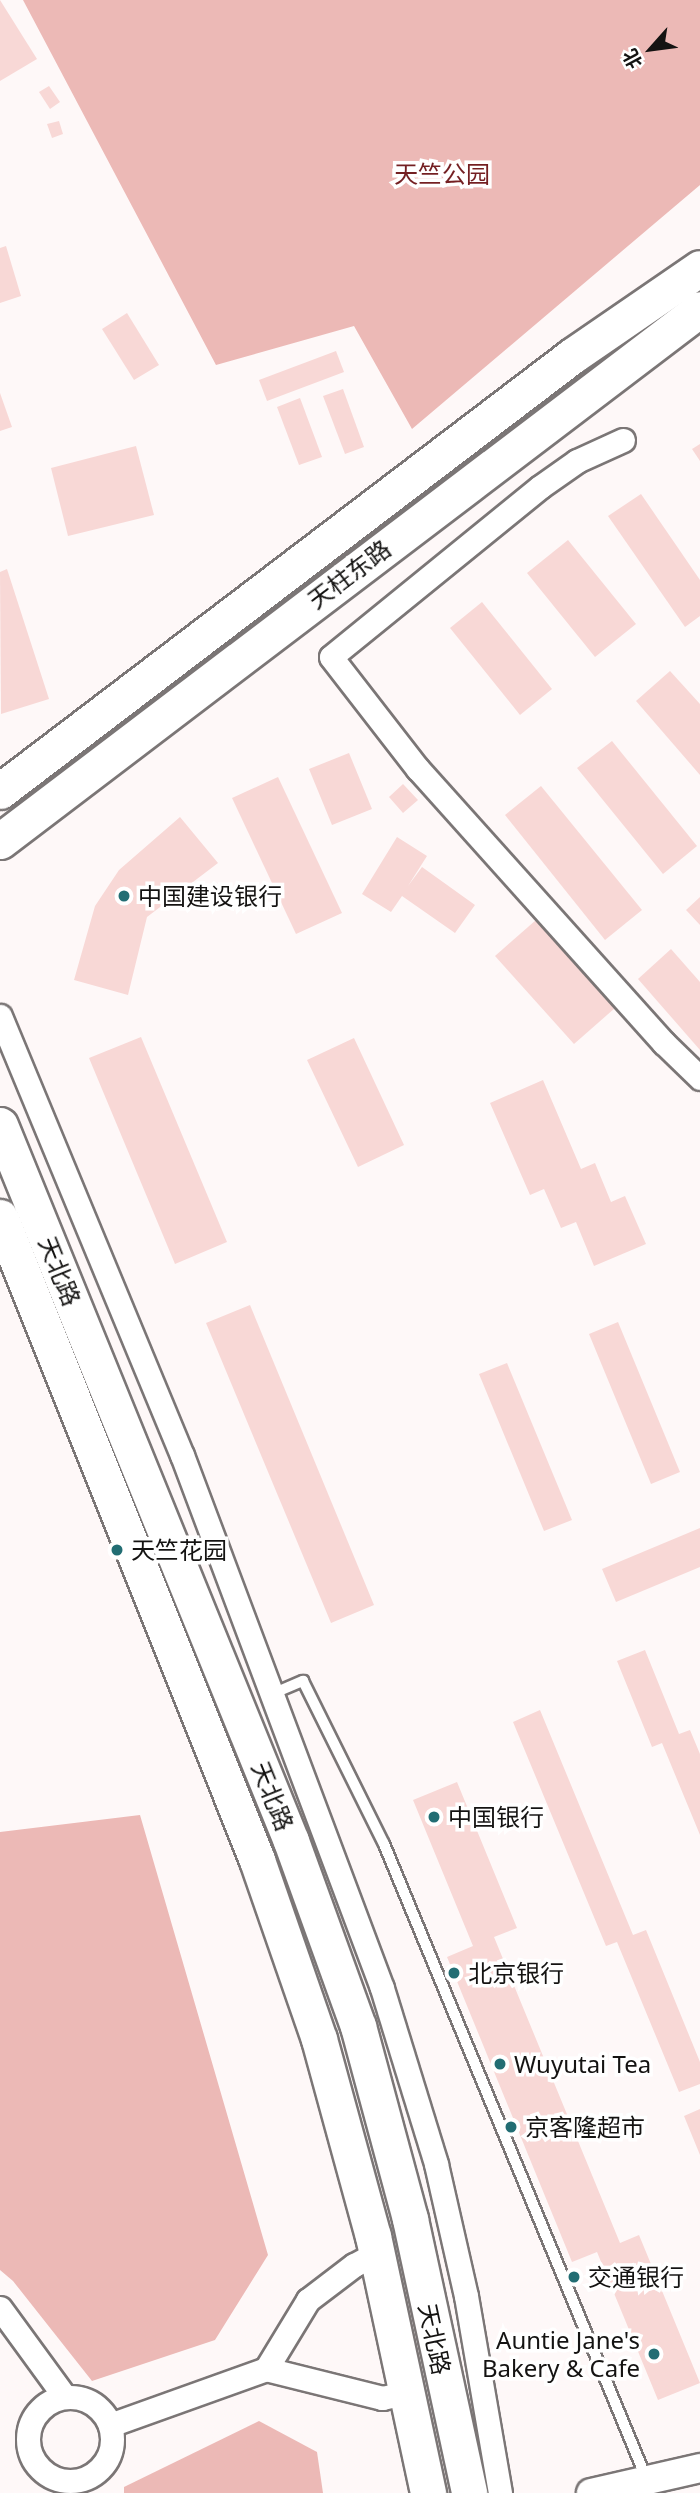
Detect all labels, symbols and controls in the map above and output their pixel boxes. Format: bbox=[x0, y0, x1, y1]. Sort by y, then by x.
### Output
north arrow bbox=[616, 14, 686, 84]
text: 北 bbox=[617, 44, 648, 73]
park label: 天竺公园 bbox=[394, 160, 490, 188]
street label: 天柱东路 bbox=[302, 534, 396, 614]
place label: 中国建设银行 bbox=[138, 882, 282, 910]
marker: 中国建设银行 bbox=[116, 888, 132, 904]
street label: 天北路 bbox=[33, 1232, 87, 1310]
place label: 天竺花园 bbox=[131, 1536, 227, 1564]
marker: 天竺花园 bbox=[109, 1542, 125, 1558]
street label: 天北路 bbox=[246, 1757, 300, 1835]
place label: 中国银行 bbox=[448, 1803, 544, 1831]
marker: 中国银行 bbox=[426, 1809, 442, 1825]
place label: 北京银行 bbox=[468, 1959, 564, 1987]
marker: 北京银行 bbox=[446, 1965, 462, 1981]
place label: Wuyutai Tea bbox=[514, 2050, 651, 2078]
marker: Wuyutai Tea bbox=[492, 2056, 508, 2072]
place label: 京客隆超市 bbox=[525, 2113, 645, 2141]
marker: 京客隆超市 bbox=[503, 2119, 519, 2135]
place label: 交通银行 bbox=[588, 2263, 684, 2291]
marker: 交通银行 bbox=[566, 2269, 582, 2285]
street label: 天北路 bbox=[413, 2301, 457, 2377]
place label: Auntie Jane's Bakery & Cafe bbox=[482, 2326, 640, 2382]
marker: Auntie Jane's Bakery & Cafe bbox=[646, 2346, 662, 2362]

